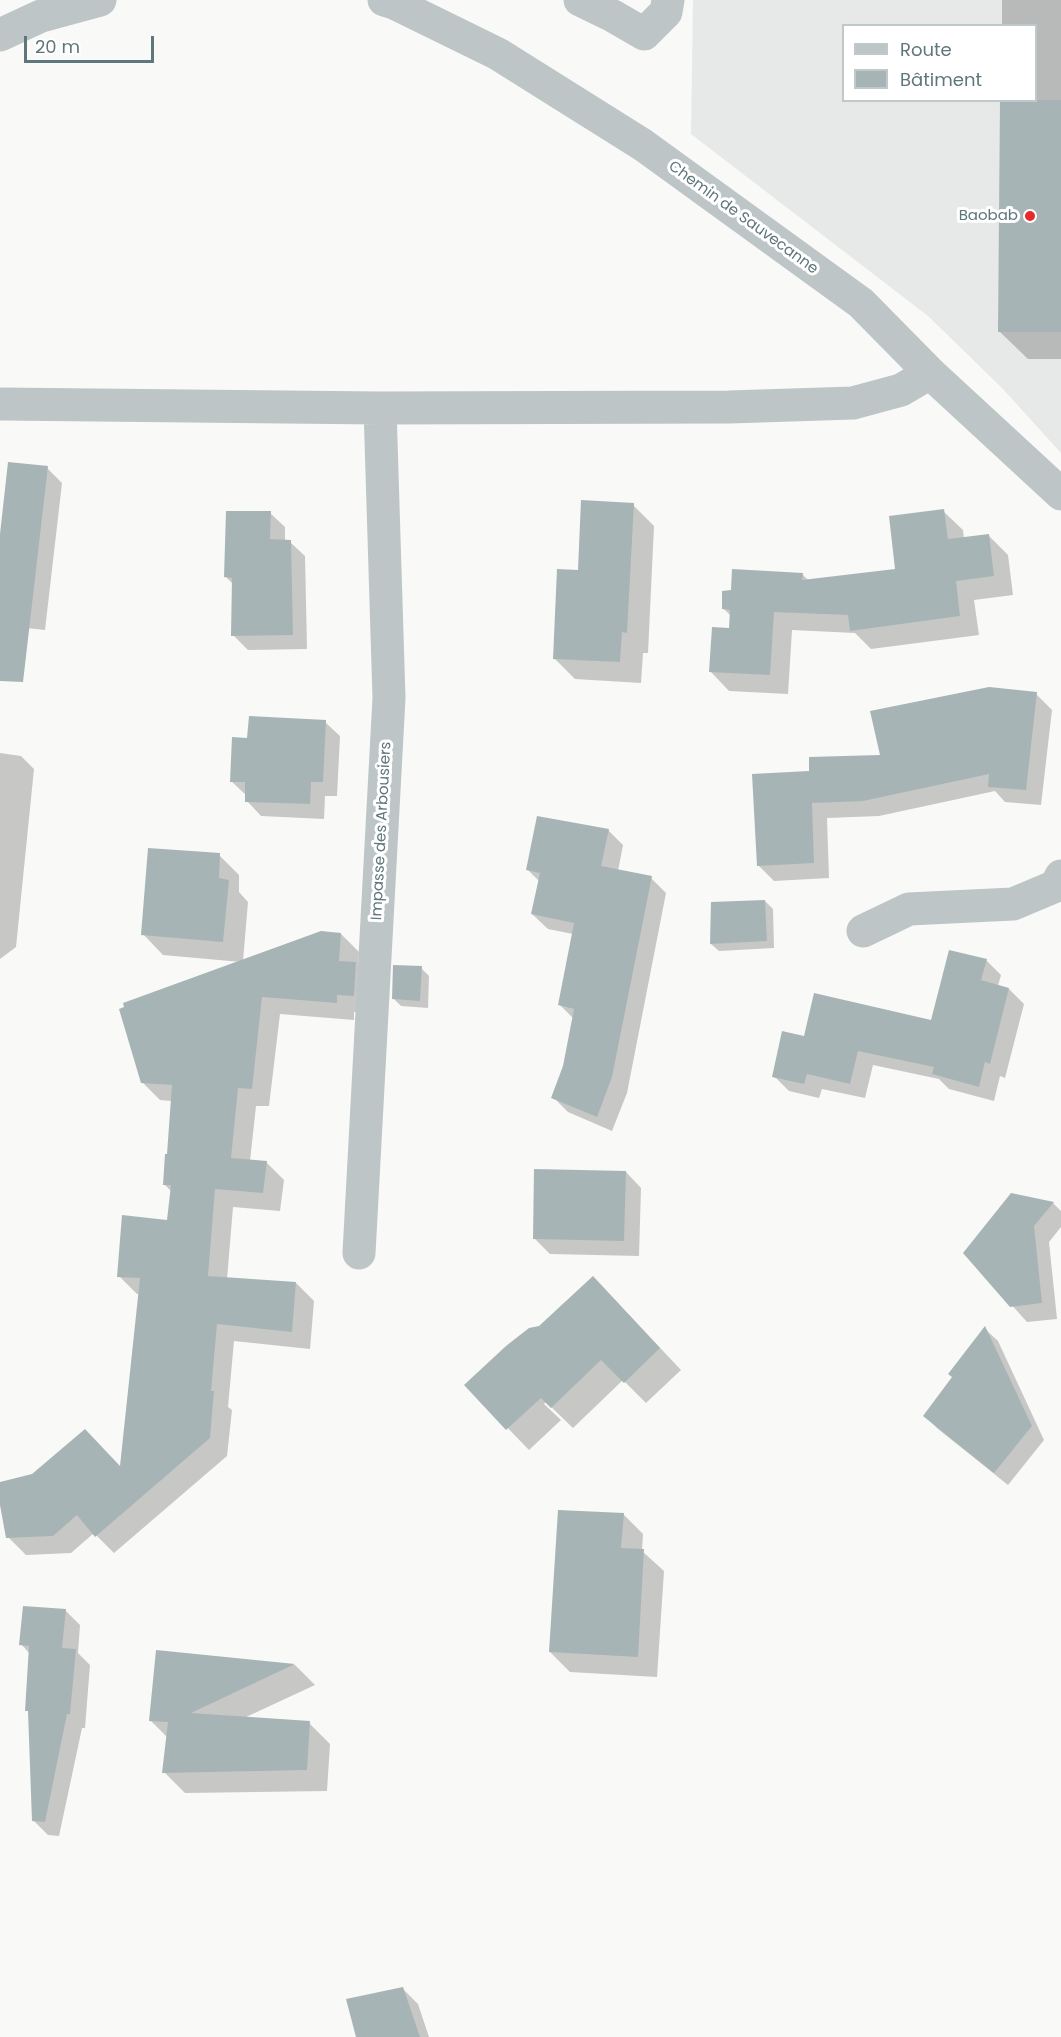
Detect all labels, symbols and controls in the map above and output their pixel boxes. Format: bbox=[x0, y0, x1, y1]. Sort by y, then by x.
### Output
scale bar bbox=[27, 24, 158, 62]
legend bbox=[842, 24, 1037, 102]
text: 20 m bbox=[35, 34, 80, 59]
text: Route bbox=[900, 37, 952, 62]
text: Bâtiment bbox=[900, 67, 982, 92]
street label: Chemin de Sauvecanne bbox=[665, 158, 821, 278]
place label: Baobab bbox=[959, 207, 1018, 225]
marker: Baobab bbox=[1023, 209, 1037, 223]
street label: Impasse des Arbousiers bbox=[368, 741, 396, 921]

